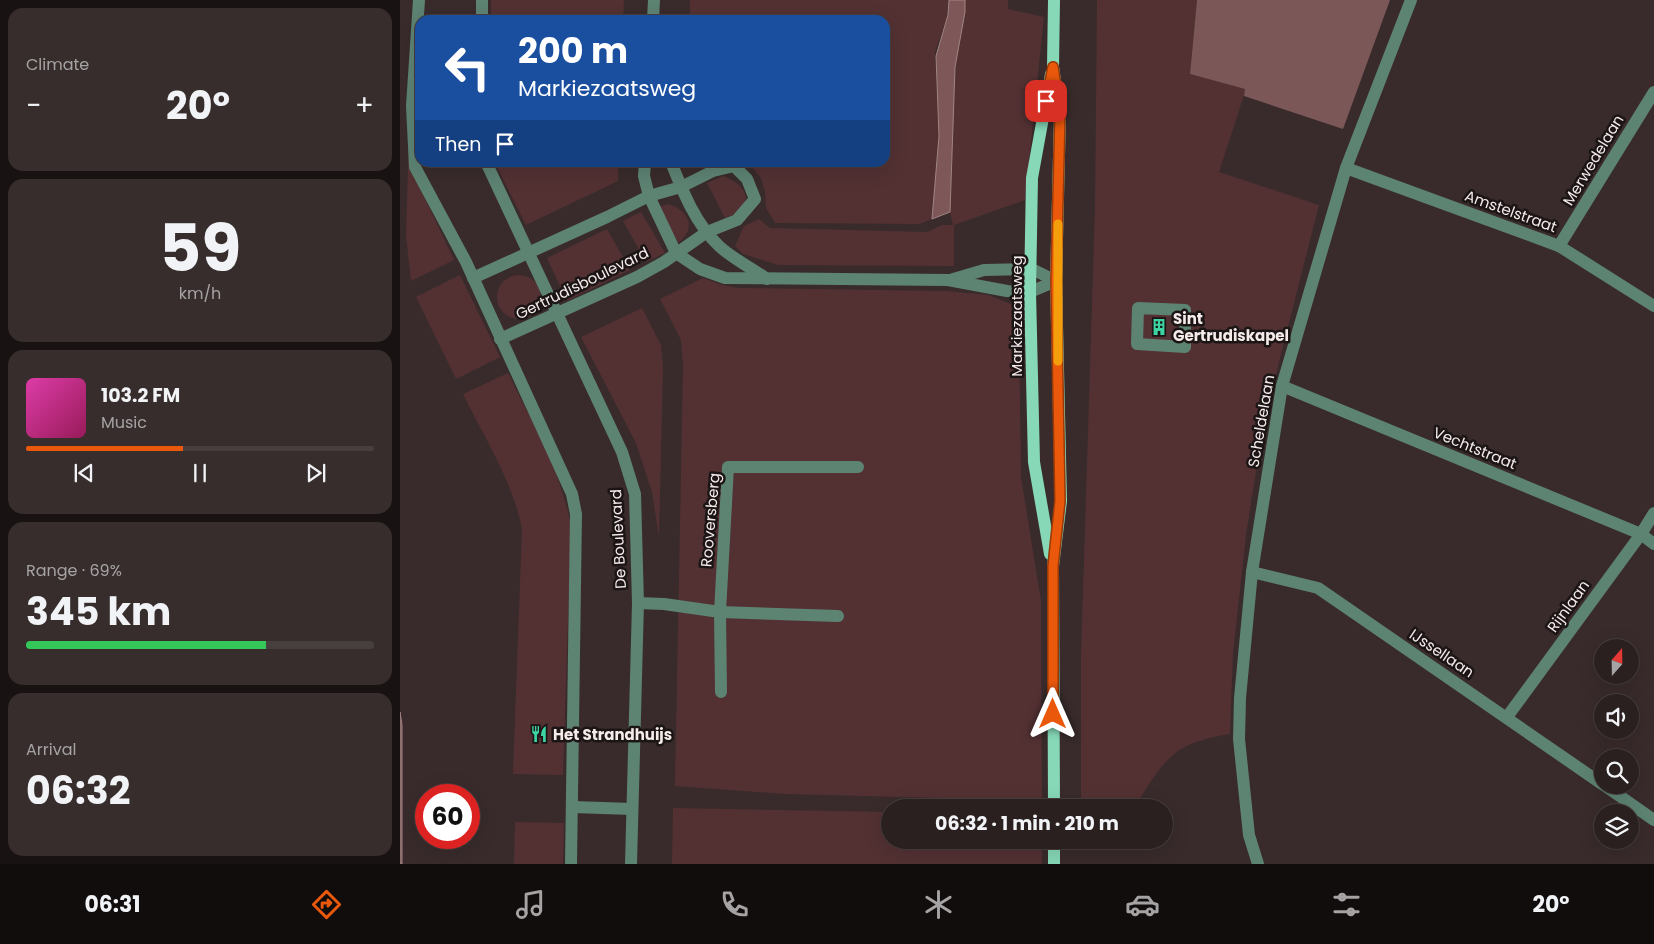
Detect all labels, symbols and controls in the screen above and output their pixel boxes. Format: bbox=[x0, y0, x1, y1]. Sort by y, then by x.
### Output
text: 200 m bbox=[518, 26, 628, 75]
icon: left bbox=[435, 35, 500, 100]
text: Climate bbox=[26, 53, 89, 76]
text: Markiezaatsweg bbox=[518, 73, 696, 104]
text: 20° bbox=[166, 79, 230, 132]
pin bbox=[1025, 80, 1067, 122]
text: − bbox=[26, 86, 41, 125]
text: + bbox=[355, 86, 374, 125]
icon: arrive bbox=[1032, 87, 1060, 115]
street label: Merwedelaan bbox=[1558, 111, 1628, 209]
icon: arrive bbox=[491, 130, 519, 158]
text: Then bbox=[435, 131, 481, 158]
street label: Amstelstraat bbox=[1462, 185, 1560, 237]
text: 59 bbox=[159, 203, 241, 294]
street label: Gertrudisboulevard bbox=[512, 242, 652, 324]
street label: Markiezaatsweg bbox=[1006, 255, 1027, 377]
text: km/h bbox=[179, 282, 221, 305]
place label: Sint Gertrudiskapel bbox=[1173, 308, 1289, 346]
building icon: Sint Gertrudiskapel bbox=[1149, 317, 1169, 337]
street label: Scheldelaan bbox=[1243, 373, 1279, 469]
text: 103.2 FM bbox=[101, 382, 180, 409]
text: Music bbox=[101, 411, 147, 434]
street label: Vechtstraat bbox=[1430, 422, 1520, 474]
icon: previous bbox=[70, 459, 98, 487]
icon: pause bbox=[186, 459, 214, 487]
icon: next bbox=[302, 459, 330, 487]
street label: Rooversberg bbox=[695, 472, 725, 568]
street label: De Boulevard bbox=[605, 489, 631, 589]
text: Range · 69% bbox=[26, 559, 122, 582]
street label: Rijnlaan bbox=[1542, 576, 1594, 636]
text: 345 km bbox=[26, 585, 171, 638]
street label: IJssellaan bbox=[1406, 624, 1478, 682]
north arrow bbox=[1594, 639, 1639, 684]
map controls bbox=[1594, 639, 1639, 849]
position arrow bbox=[1026, 687, 1078, 739]
button: sound bbox=[1594, 694, 1639, 739]
restaurant icon: Het Strandhuijs bbox=[529, 724, 549, 744]
place label: Het Strandhuijs bbox=[553, 724, 672, 745]
text: Arrival bbox=[26, 738, 76, 761]
button: search bbox=[1594, 749, 1639, 794]
text: 06:32 bbox=[26, 764, 130, 817]
speed limit sign: 60 bbox=[415, 784, 480, 849]
button: layers bbox=[1594, 804, 1639, 849]
text: 06:32 · 1 min · 210 m bbox=[935, 810, 1119, 837]
icon: directions bbox=[309, 887, 344, 922]
icon: music bbox=[513, 887, 548, 922]
icon: phone bbox=[717, 887, 752, 922]
icon: climate bbox=[921, 887, 956, 922]
icon: car bbox=[1125, 887, 1160, 922]
icon: filters bbox=[1329, 887, 1364, 922]
text: 06:31 bbox=[84, 889, 141, 920]
text: 20° bbox=[1532, 889, 1570, 920]

